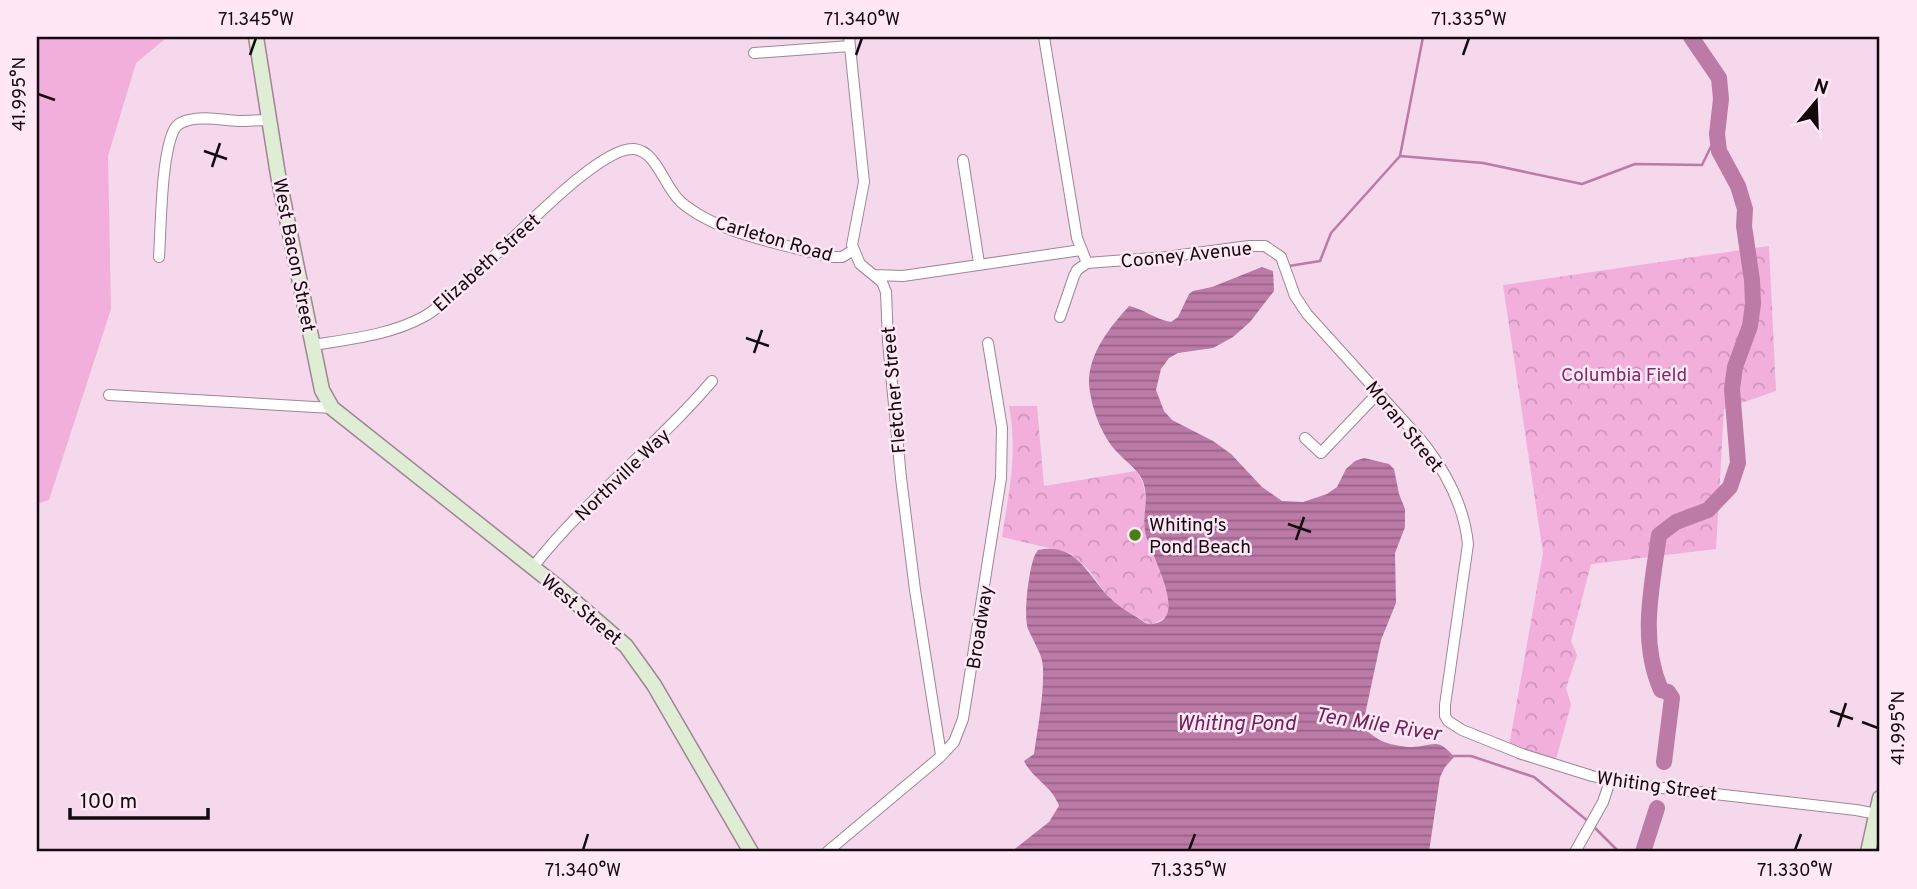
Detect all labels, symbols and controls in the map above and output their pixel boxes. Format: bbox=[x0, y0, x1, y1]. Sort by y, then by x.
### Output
text: 71.345°W bbox=[218, 9, 294, 32]
text: 71.340°W bbox=[824, 9, 900, 32]
text: 71.335°W bbox=[1431, 9, 1507, 32]
text: 41.995°N bbox=[9, 57, 32, 131]
north arrow bbox=[1780, 66, 1850, 136]
text: N bbox=[1811, 74, 1831, 101]
street label: West Bacon Street bbox=[266, 176, 320, 334]
street label: Elizabeth Street bbox=[429, 209, 546, 318]
street label: Carleton Road bbox=[712, 212, 835, 268]
street label: Cooney Avenue bbox=[1119, 237, 1253, 275]
street label: Fletcher Street bbox=[877, 325, 913, 455]
park label: Columbia Field bbox=[1561, 364, 1687, 388]
street label: Moran Street bbox=[1359, 377, 1448, 478]
street label: Northville Way bbox=[571, 424, 676, 527]
place label: Whiting's Pond Beach bbox=[1149, 514, 1251, 560]
marker: Whiting's Pond Beach bbox=[1127, 527, 1143, 543]
street label: West Street bbox=[535, 570, 626, 651]
street label: Broadway bbox=[963, 584, 999, 671]
text: 41.995°N bbox=[1888, 691, 1911, 765]
water label: Ten Mile River bbox=[1313, 702, 1445, 749]
water label: Whiting Pond bbox=[1176, 711, 1297, 738]
street label: Whiting Street bbox=[1595, 767, 1719, 807]
scale bar bbox=[70, 777, 208, 821]
text: 100 m bbox=[80, 789, 137, 816]
text: 71.340°W bbox=[545, 860, 621, 883]
text: 71.335°W bbox=[1151, 860, 1227, 883]
text: 71.330°W bbox=[1757, 860, 1833, 883]

